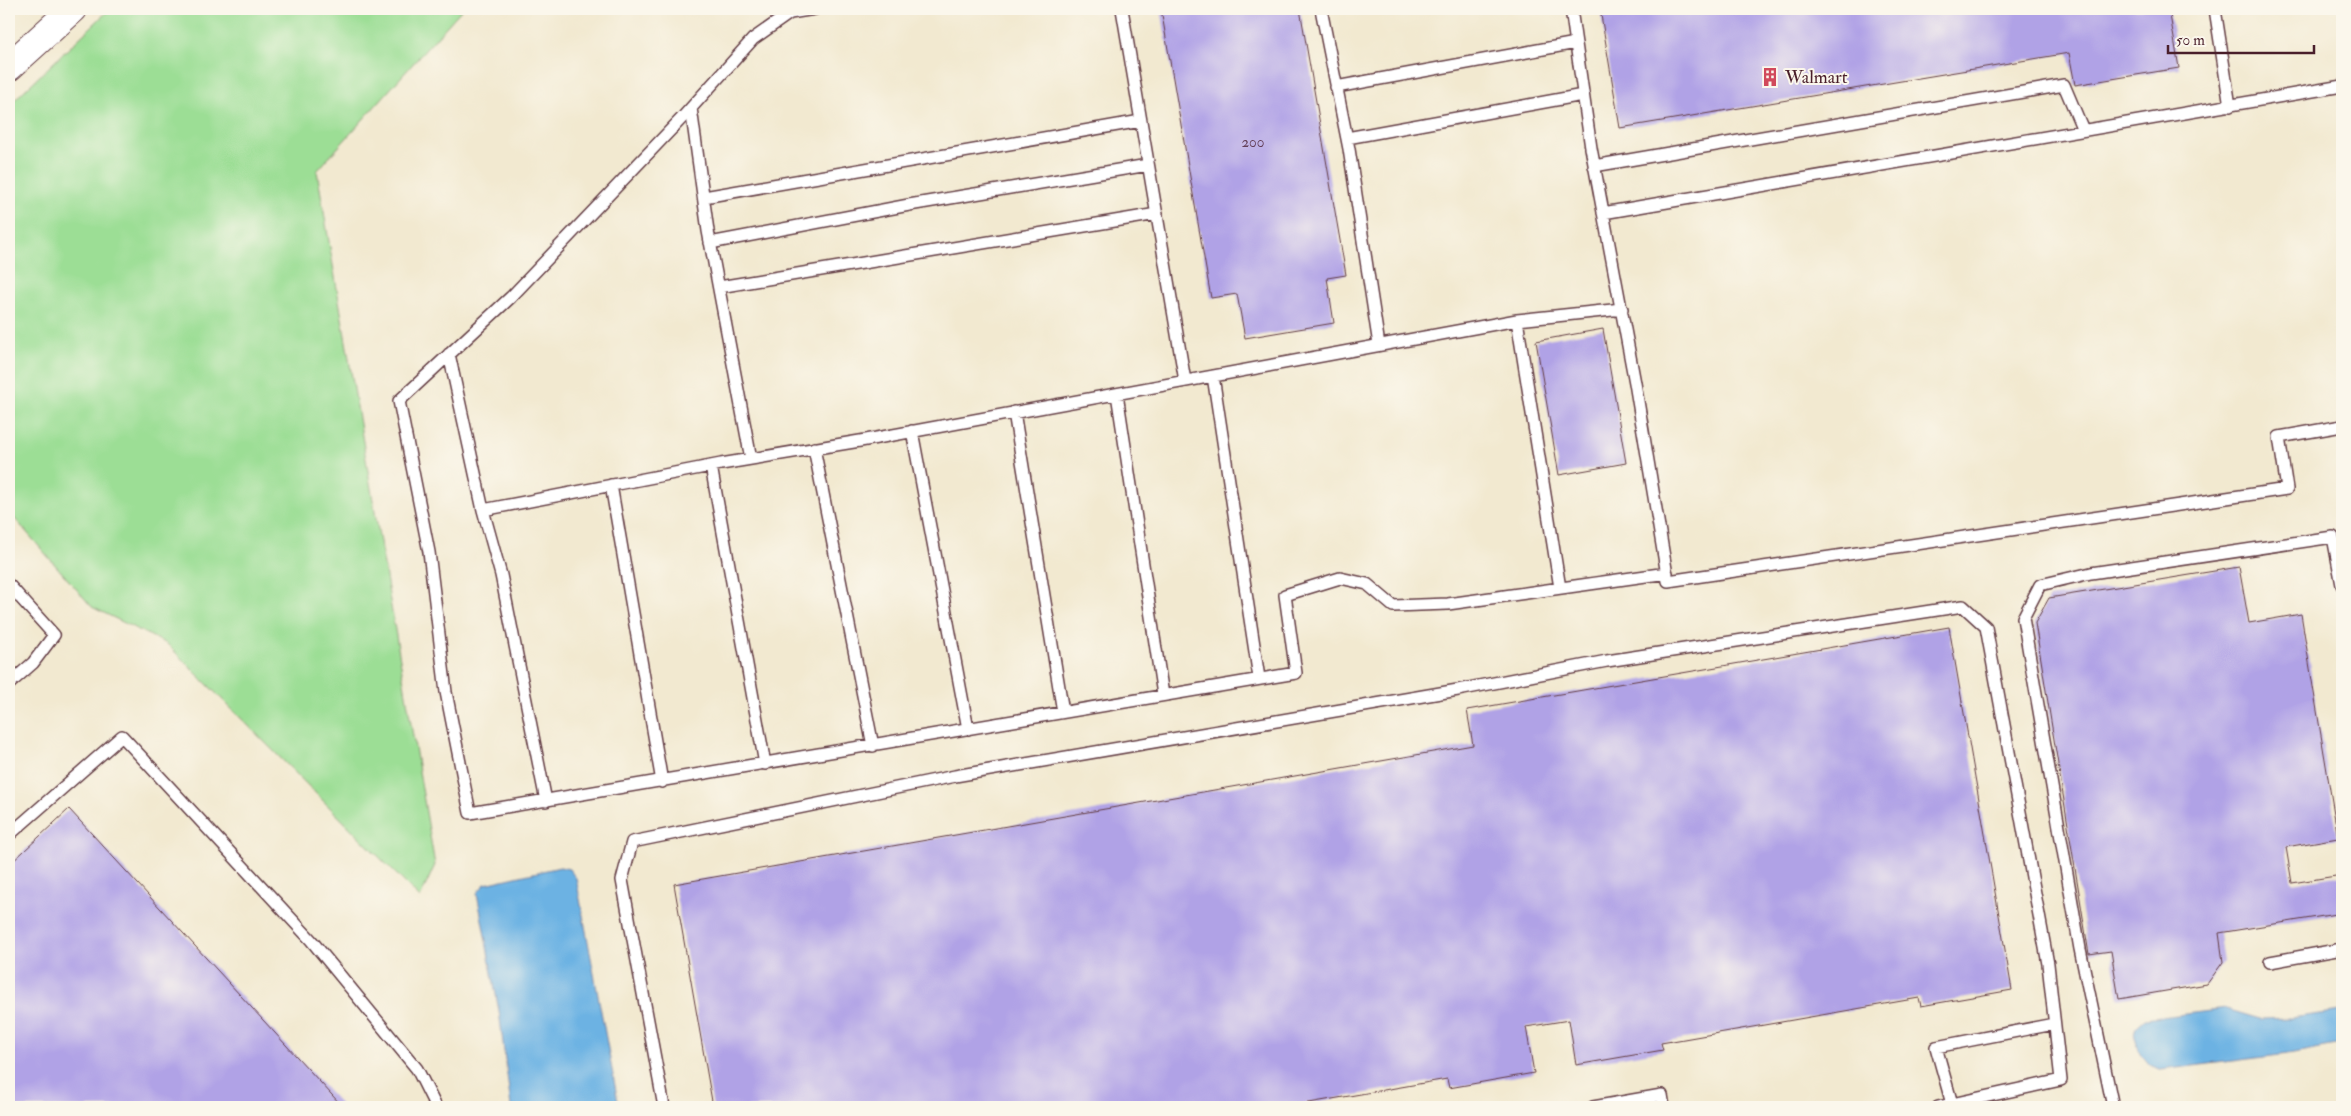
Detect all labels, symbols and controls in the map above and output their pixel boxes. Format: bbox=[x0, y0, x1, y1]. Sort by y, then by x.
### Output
scale bar bbox=[2168, 22, 2315, 54]
text: 50 m bbox=[2176, 31, 2205, 50]
building icon: Walmart bbox=[1759, 66, 1781, 88]
place label: Walmart bbox=[1784, 66, 1848, 89]
house number: 200 bbox=[1242, 133, 1264, 152]

